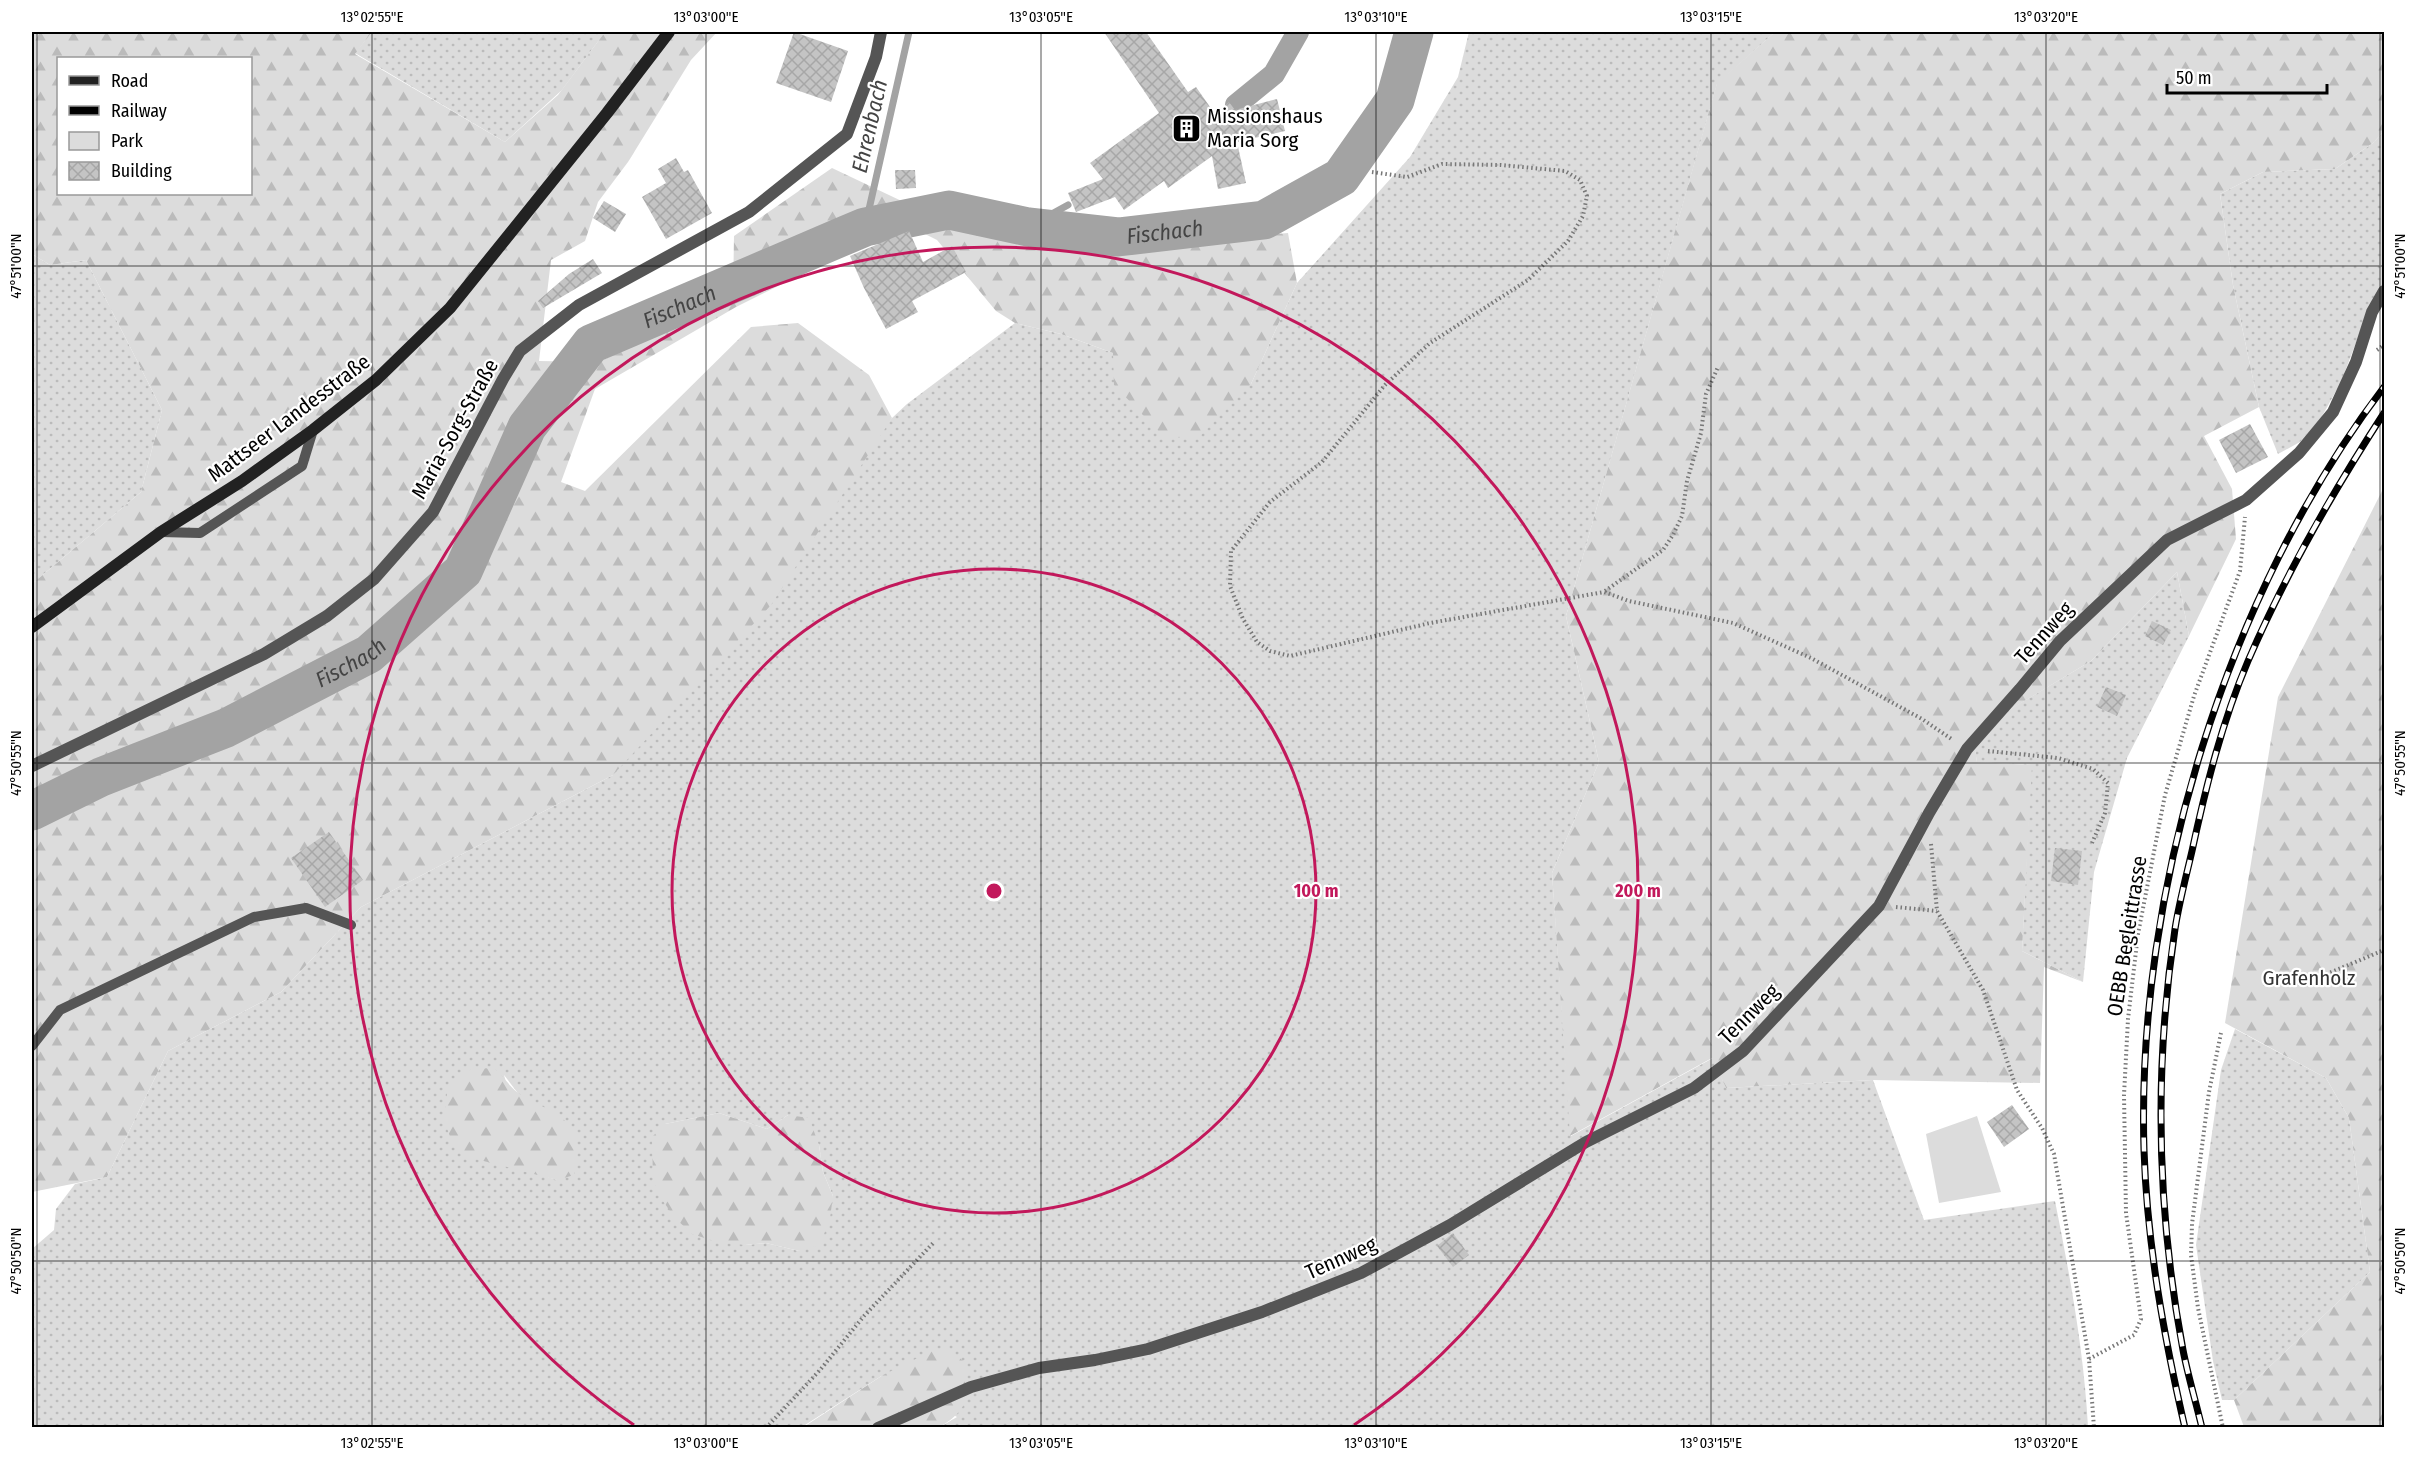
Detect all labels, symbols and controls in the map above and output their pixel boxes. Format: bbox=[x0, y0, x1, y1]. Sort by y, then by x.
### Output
text: 13°02'55"E bbox=[341, 8, 403, 26]
text: 13°03'00"E bbox=[673, 8, 739, 26]
text: 13°03'05"E bbox=[1009, 8, 1073, 26]
text: 13°03'10"E bbox=[1344, 8, 1408, 26]
text: 13°03'15"E bbox=[1680, 8, 1742, 26]
text: 13°03'20"E bbox=[2014, 8, 2078, 26]
legend bbox=[57, 57, 252, 195]
scale bar bbox=[2167, 57, 2328, 95]
text: 50 m bbox=[2176, 67, 2212, 89]
text: Road bbox=[111, 70, 148, 92]
water label: Ehrenbach bbox=[846, 77, 893, 175]
text: Railway bbox=[111, 100, 167, 122]
place label: Missionshaus Maria Sorg bbox=[1207, 103, 1323, 153]
building icon: Missionshaus Maria Sorg bbox=[1170, 112, 1202, 144]
text: Park bbox=[111, 130, 144, 152]
text: Building bbox=[111, 160, 172, 182]
water label: Fischach bbox=[1125, 214, 1205, 250]
text: 47°51'00"N bbox=[7, 233, 25, 299]
text: 47°51'00"N bbox=[2391, 233, 2409, 299]
water label: Fischach bbox=[639, 279, 720, 334]
street label: Mattseer Landesstraße bbox=[203, 349, 375, 487]
street label: Maria-Sorg-Straße bbox=[406, 355, 504, 503]
street label: Tennweg bbox=[2009, 596, 2079, 670]
water label: Fischach bbox=[311, 632, 392, 693]
text: 47°50'55"N bbox=[7, 730, 25, 796]
text: 47°50'55"N bbox=[2391, 730, 2409, 796]
street label: OEBB Begleittrasse bbox=[2101, 854, 2153, 1018]
text: 100 m bbox=[1294, 880, 1338, 902]
text: 200 m bbox=[1614, 880, 1661, 902]
centre of rings bbox=[984, 881, 1004, 901]
park label: Grafenholz bbox=[2263, 965, 2355, 991]
street label: Tennweg bbox=[1713, 978, 1785, 1050]
text: 47°50'50"N bbox=[7, 1227, 25, 1295]
text: 47°50'50"N bbox=[2391, 1227, 2409, 1295]
street label: Tennweg bbox=[1301, 1231, 1381, 1285]
text: 13°02'55"E bbox=[341, 1434, 403, 1452]
text: 13°03'00"E bbox=[673, 1434, 739, 1452]
text: 13°03'05"E bbox=[1009, 1434, 1073, 1452]
text: 13°03'10"E bbox=[1344, 1434, 1408, 1452]
text: 13°03'15"E bbox=[1680, 1434, 1742, 1452]
text: 13°03'20"E bbox=[2014, 1434, 2078, 1452]

